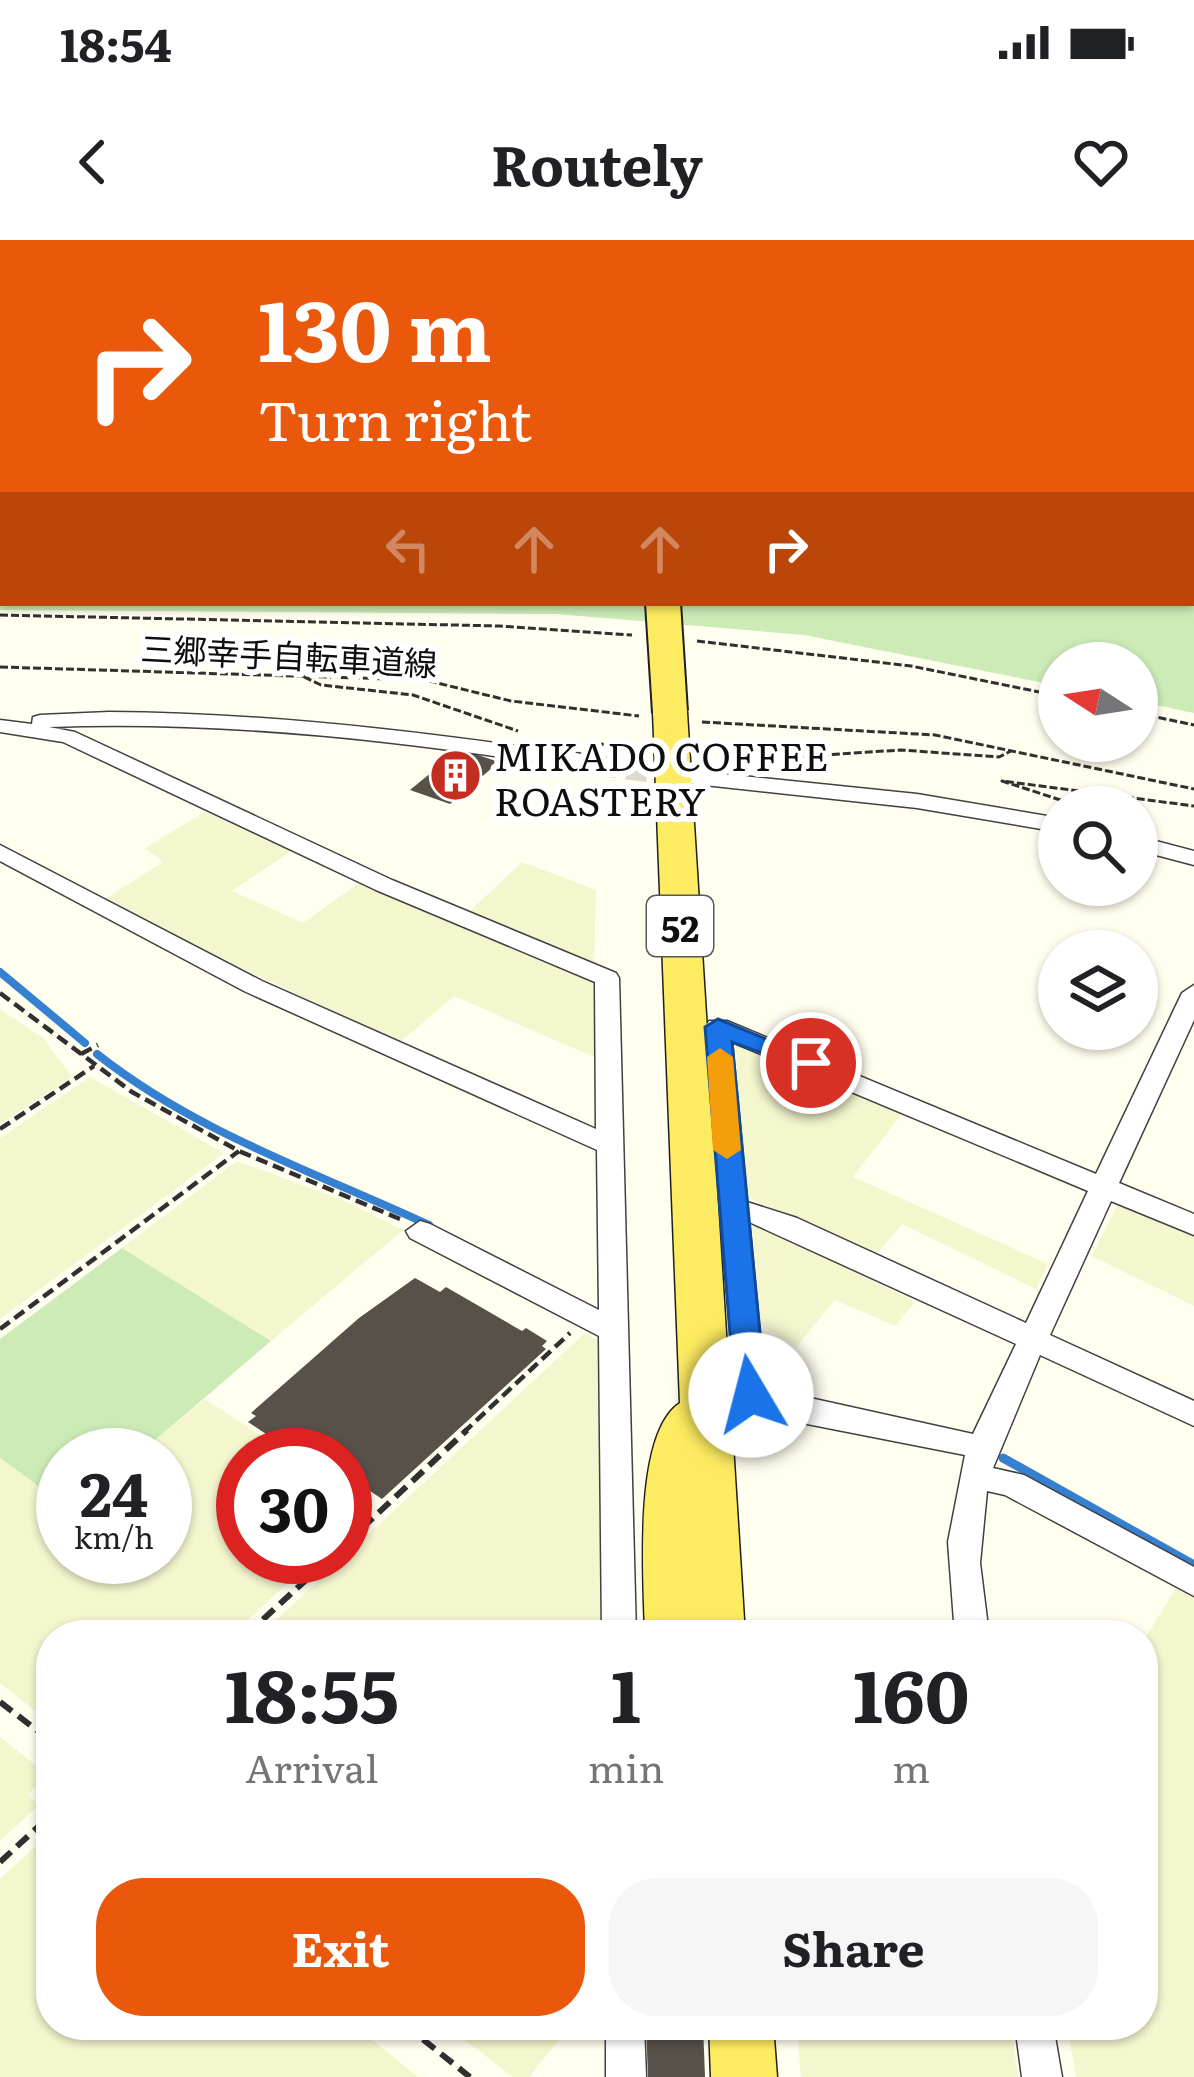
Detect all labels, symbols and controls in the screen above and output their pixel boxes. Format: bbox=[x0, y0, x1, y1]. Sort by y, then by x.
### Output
text: 18:54 bbox=[60, 9, 172, 76]
text: Routely bbox=[491, 122, 703, 203]
icon: back bbox=[60, 129, 126, 195]
icon: heart bbox=[1068, 129, 1134, 195]
text: 130 m bbox=[258, 263, 492, 388]
icon: right bbox=[60, 288, 216, 444]
text: Turn right bbox=[258, 377, 532, 458]
icon: left bbox=[375, 516, 441, 582]
icon: ahead bbox=[501, 516, 567, 582]
icon: ahead bbox=[627, 516, 693, 582]
icon: right bbox=[753, 516, 819, 582]
street label: 三郷幸手自転車道線 bbox=[139, 622, 439, 686]
north arrow bbox=[1038, 642, 1158, 762]
map controls bbox=[1038, 642, 1158, 1050]
place label: MIKADO COFFEE ROASTERY bbox=[494, 725, 829, 828]
building icon: MIKADO COFFEE ROASTERY bbox=[427, 748, 483, 804]
button: search bbox=[1038, 786, 1158, 906]
road number: 52 bbox=[647, 896, 713, 956]
button: layers bbox=[1038, 930, 1158, 1050]
pin bbox=[760, 1012, 862, 1114]
icon: arrive bbox=[778, 1030, 844, 1096]
position arrow bbox=[688, 1332, 814, 1458]
speed limit sign: 30 bbox=[216, 1428, 372, 1584]
text: 24 bbox=[80, 1446, 148, 1535]
text: km/h bbox=[74, 1514, 154, 1558]
text: 18:55 bbox=[225, 1638, 399, 1745]
text: 1 bbox=[611, 1638, 641, 1745]
text: 160 bbox=[853, 1638, 969, 1745]
text: Arrival bbox=[245, 1737, 378, 1795]
text: min bbox=[588, 1737, 664, 1795]
text: m bbox=[892, 1737, 930, 1795]
button: Exit bbox=[96, 1878, 585, 2016]
button: Share bbox=[609, 1878, 1098, 2016]

